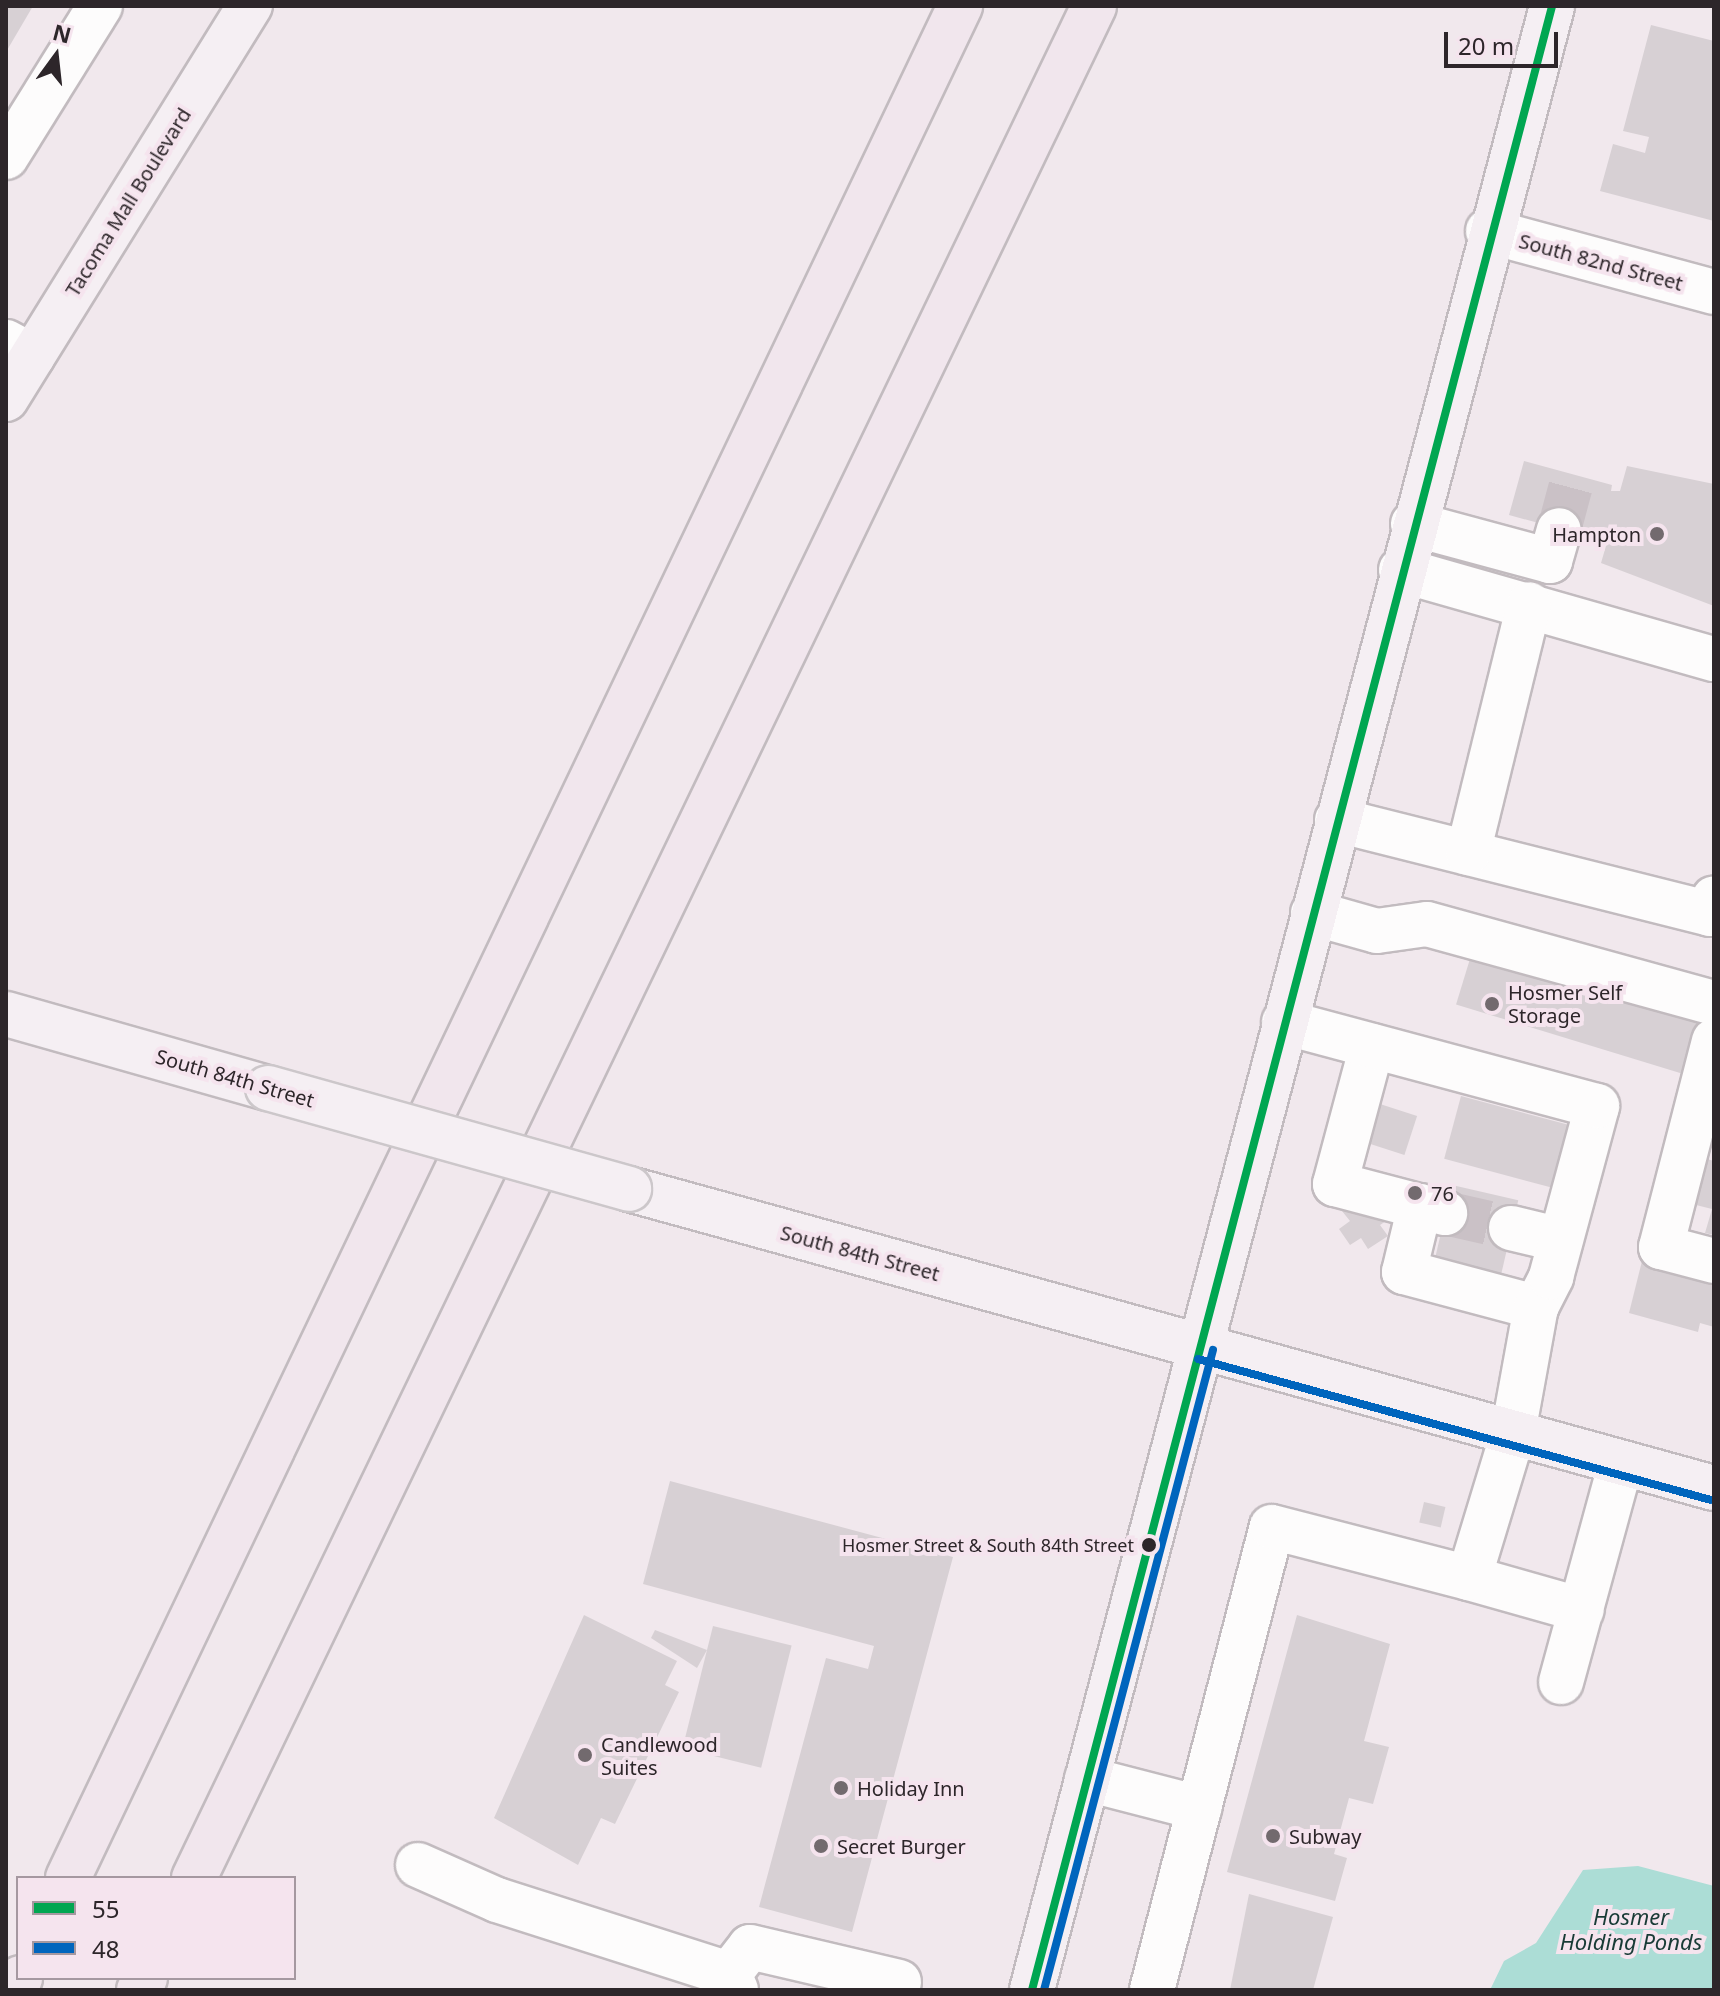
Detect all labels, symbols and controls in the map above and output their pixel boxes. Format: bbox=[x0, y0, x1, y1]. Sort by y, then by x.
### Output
north arrow bbox=[16, 16, 96, 96]
text: N bbox=[50, 16, 75, 50]
scale bar bbox=[1448, 16, 1562, 66]
text: 20 m bbox=[1458, 29, 1514, 62]
street label: Tacoma Mall Boulevard bbox=[60, 103, 196, 301]
street label: South 82nd Street bbox=[1516, 229, 1686, 295]
place label: Hampton bbox=[1552, 522, 1641, 546]
marker: Hampton bbox=[1648, 525, 1666, 543]
place label: Hosmer Self Storage bbox=[1508, 980, 1622, 1027]
marker: Hosmer Self Storage bbox=[1483, 995, 1501, 1013]
street label: South 84th Street bbox=[153, 1044, 317, 1112]
place label: 76 bbox=[1431, 1181, 1454, 1205]
marker: 76 bbox=[1406, 1184, 1424, 1202]
street label: South 84th Street bbox=[778, 1220, 942, 1286]
place label: Hosmer Street & South 84th Street bbox=[842, 1534, 1134, 1556]
marker: Hosmer Street & South 84th Street bbox=[1141, 1537, 1157, 1553]
place label: Candlewood Suites bbox=[601, 1732, 718, 1779]
marker: Candlewood Suites bbox=[576, 1746, 594, 1764]
place label: Holiday Inn bbox=[857, 1776, 965, 1800]
marker: Holiday Inn bbox=[832, 1779, 850, 1797]
place label: Subway bbox=[1289, 1824, 1361, 1848]
marker: Subway bbox=[1264, 1827, 1282, 1845]
place label: Secret Burger bbox=[837, 1834, 966, 1858]
marker: Secret Burger bbox=[812, 1837, 830, 1855]
legend bbox=[16, 1876, 296, 1980]
text: 55 bbox=[92, 1892, 119, 1925]
water label: Hosmer Holding Ponds bbox=[1560, 1903, 1702, 1954]
text: 48 bbox=[92, 1932, 119, 1965]

